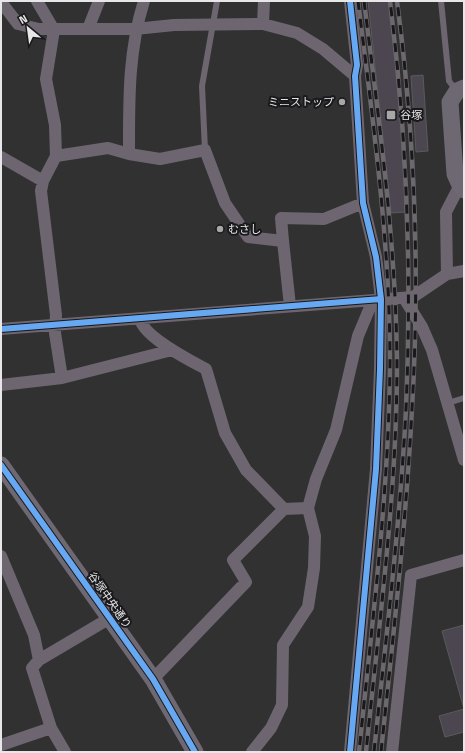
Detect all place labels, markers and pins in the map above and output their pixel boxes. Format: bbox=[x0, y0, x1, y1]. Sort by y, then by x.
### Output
place label: ミニストップ bbox=[268, 94, 334, 110]
marker: ミニストップ bbox=[337, 97, 347, 107]
place label: 谷塚 bbox=[400, 107, 422, 123]
marker: 谷塚 bbox=[385, 109, 397, 121]
place label: むさし bbox=[228, 221, 261, 237]
marker: むさし bbox=[215, 224, 225, 234]

